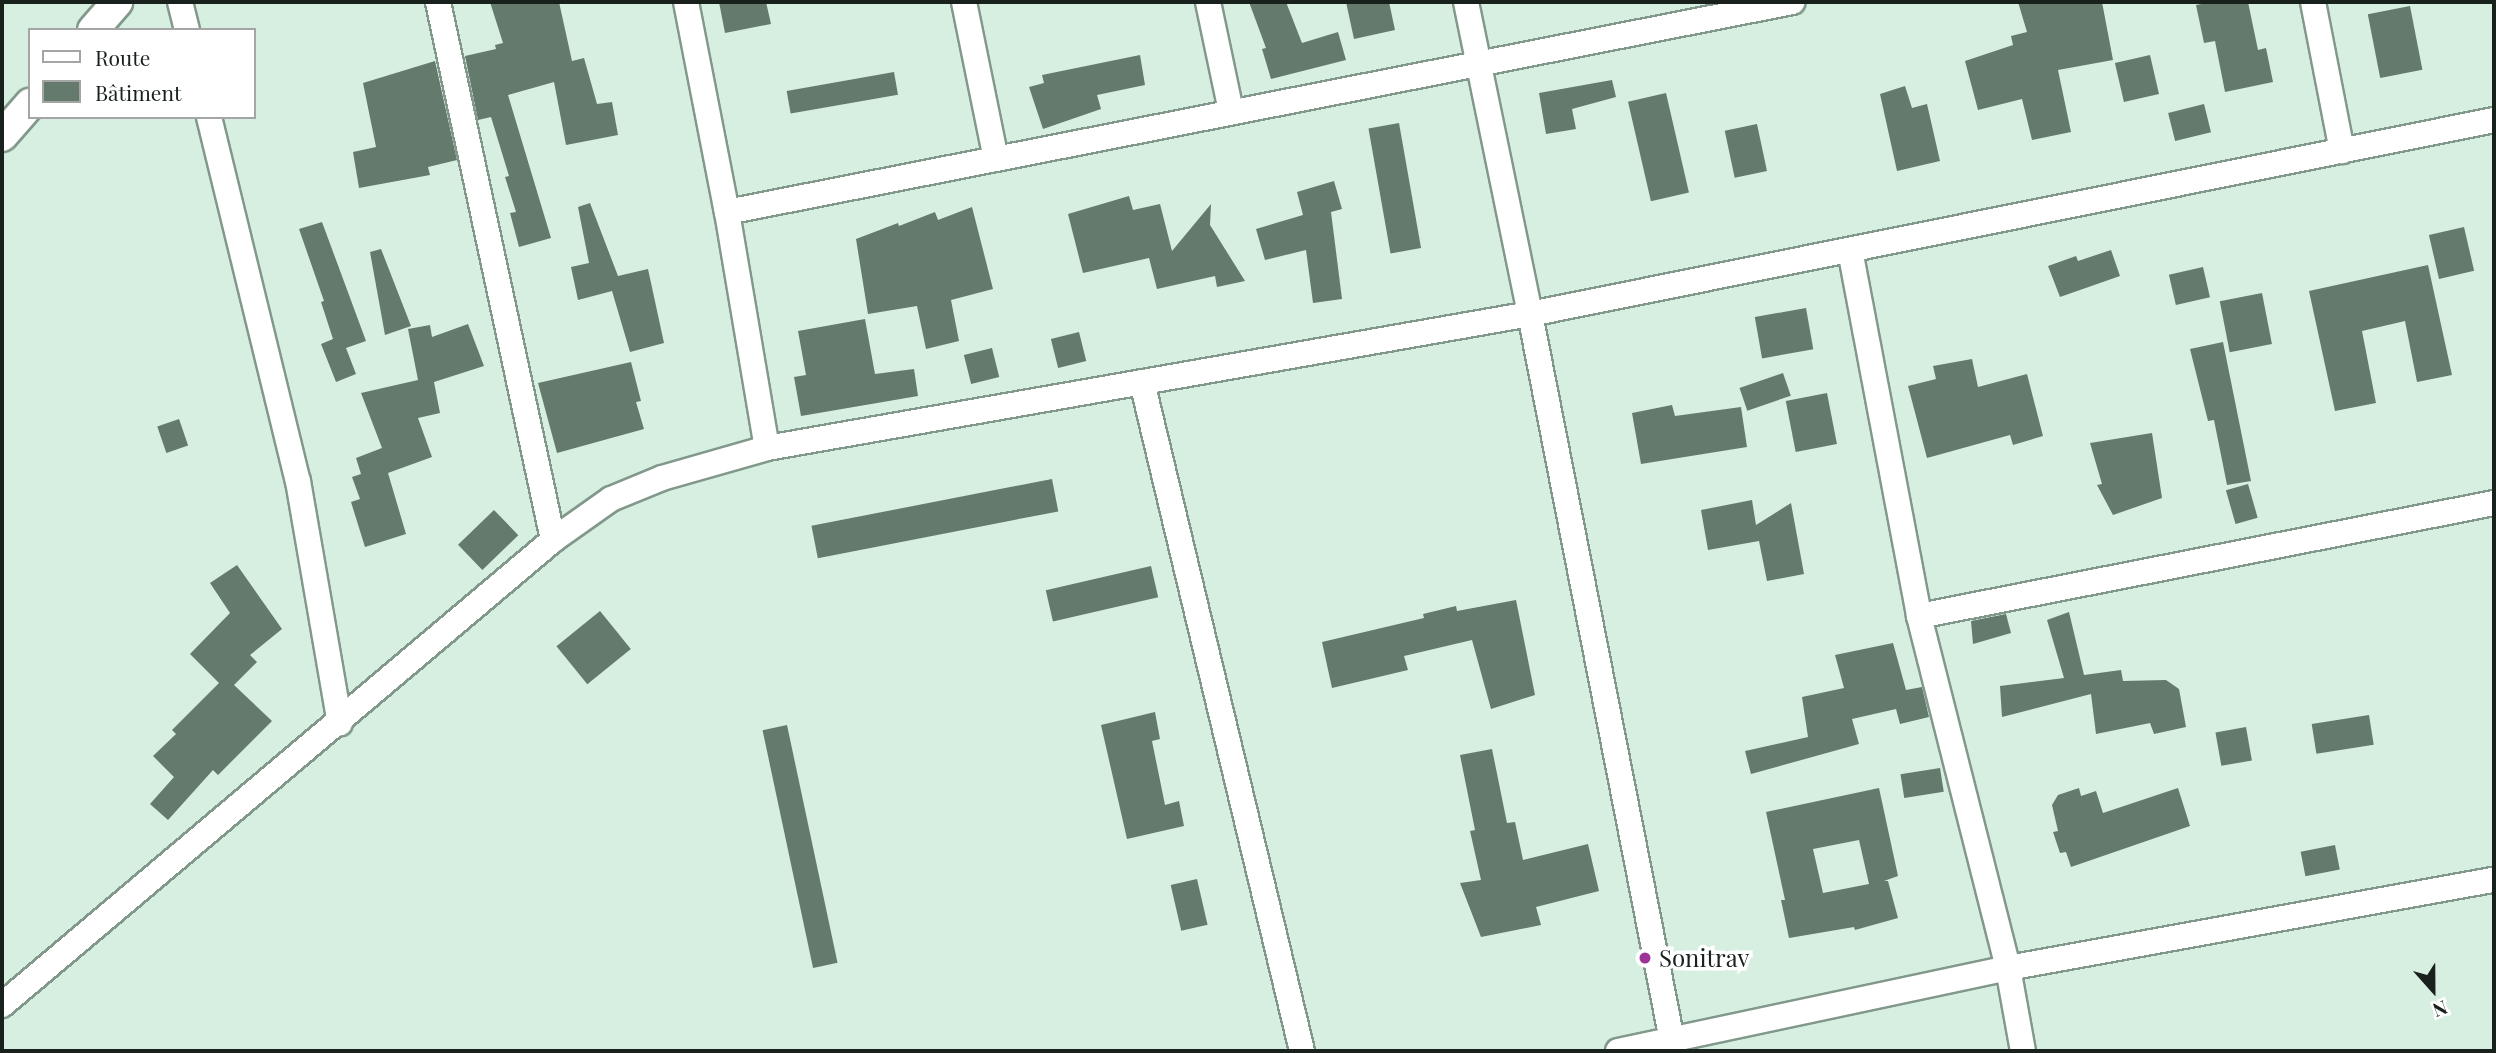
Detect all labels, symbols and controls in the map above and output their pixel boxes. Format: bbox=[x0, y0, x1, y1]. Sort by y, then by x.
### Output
legend bbox=[28, 28, 256, 119]
text: Route bbox=[95, 43, 150, 71]
text: Bâtiment bbox=[95, 78, 181, 106]
place label: Sonitrav bbox=[1659, 944, 1749, 972]
marker: Sonitrav bbox=[1637, 950, 1653, 966]
north arrow bbox=[2398, 955, 2468, 1025]
text: N bbox=[2429, 995, 2452, 1024]

